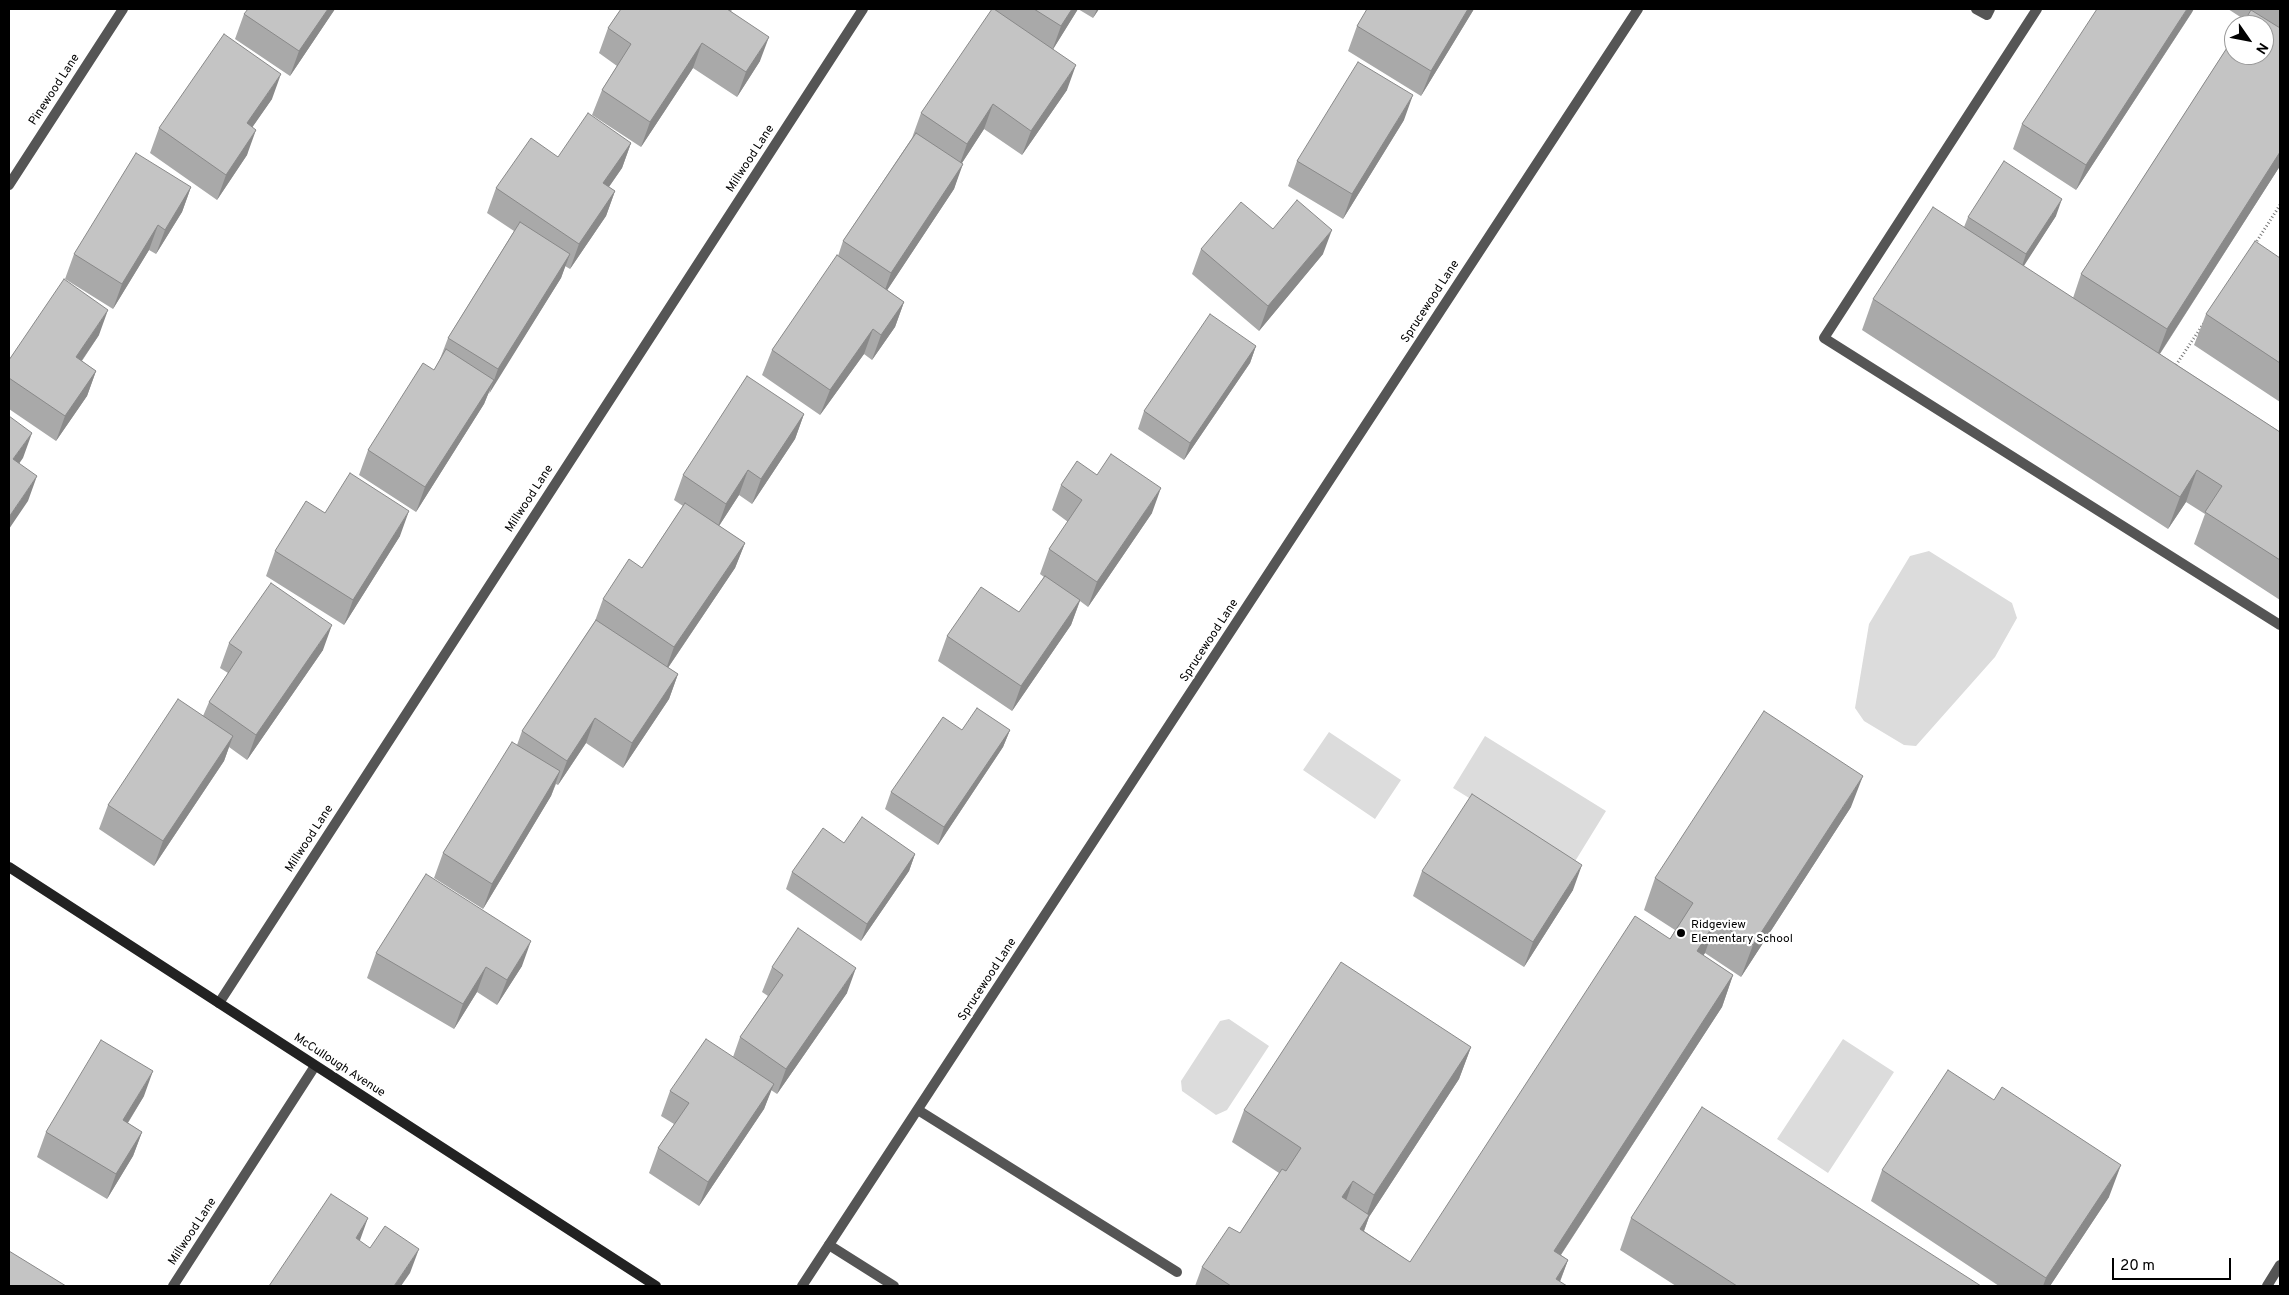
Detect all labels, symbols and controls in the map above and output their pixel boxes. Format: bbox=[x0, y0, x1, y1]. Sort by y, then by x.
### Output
north arrow bbox=[2224, 15, 2274, 65]
text: N bbox=[2251, 39, 2271, 57]
street label: Pinewood Lane bbox=[27, 52, 83, 128]
street label: Millwood Lane bbox=[724, 123, 778, 195]
street label: Sprucewood Lane bbox=[1399, 258, 1463, 346]
street label: Millwood Lane bbox=[503, 463, 557, 535]
street label: Sprucewood Lane bbox=[1178, 597, 1242, 685]
street label: Millwood Lane bbox=[283, 803, 337, 875]
place label: Ridgeview Elementary School bbox=[1691, 919, 1793, 947]
marker: Ridgeview Elementary School bbox=[1675, 927, 1687, 939]
street label: Sprucewood Lane bbox=[956, 936, 1020, 1024]
street label: McCullough Avenue bbox=[291, 1031, 387, 1101]
street label: Millwood Lane bbox=[166, 1196, 220, 1268]
scale bar bbox=[2114, 1248, 2233, 1280]
text: 20 m bbox=[2120, 1257, 2155, 1276]

